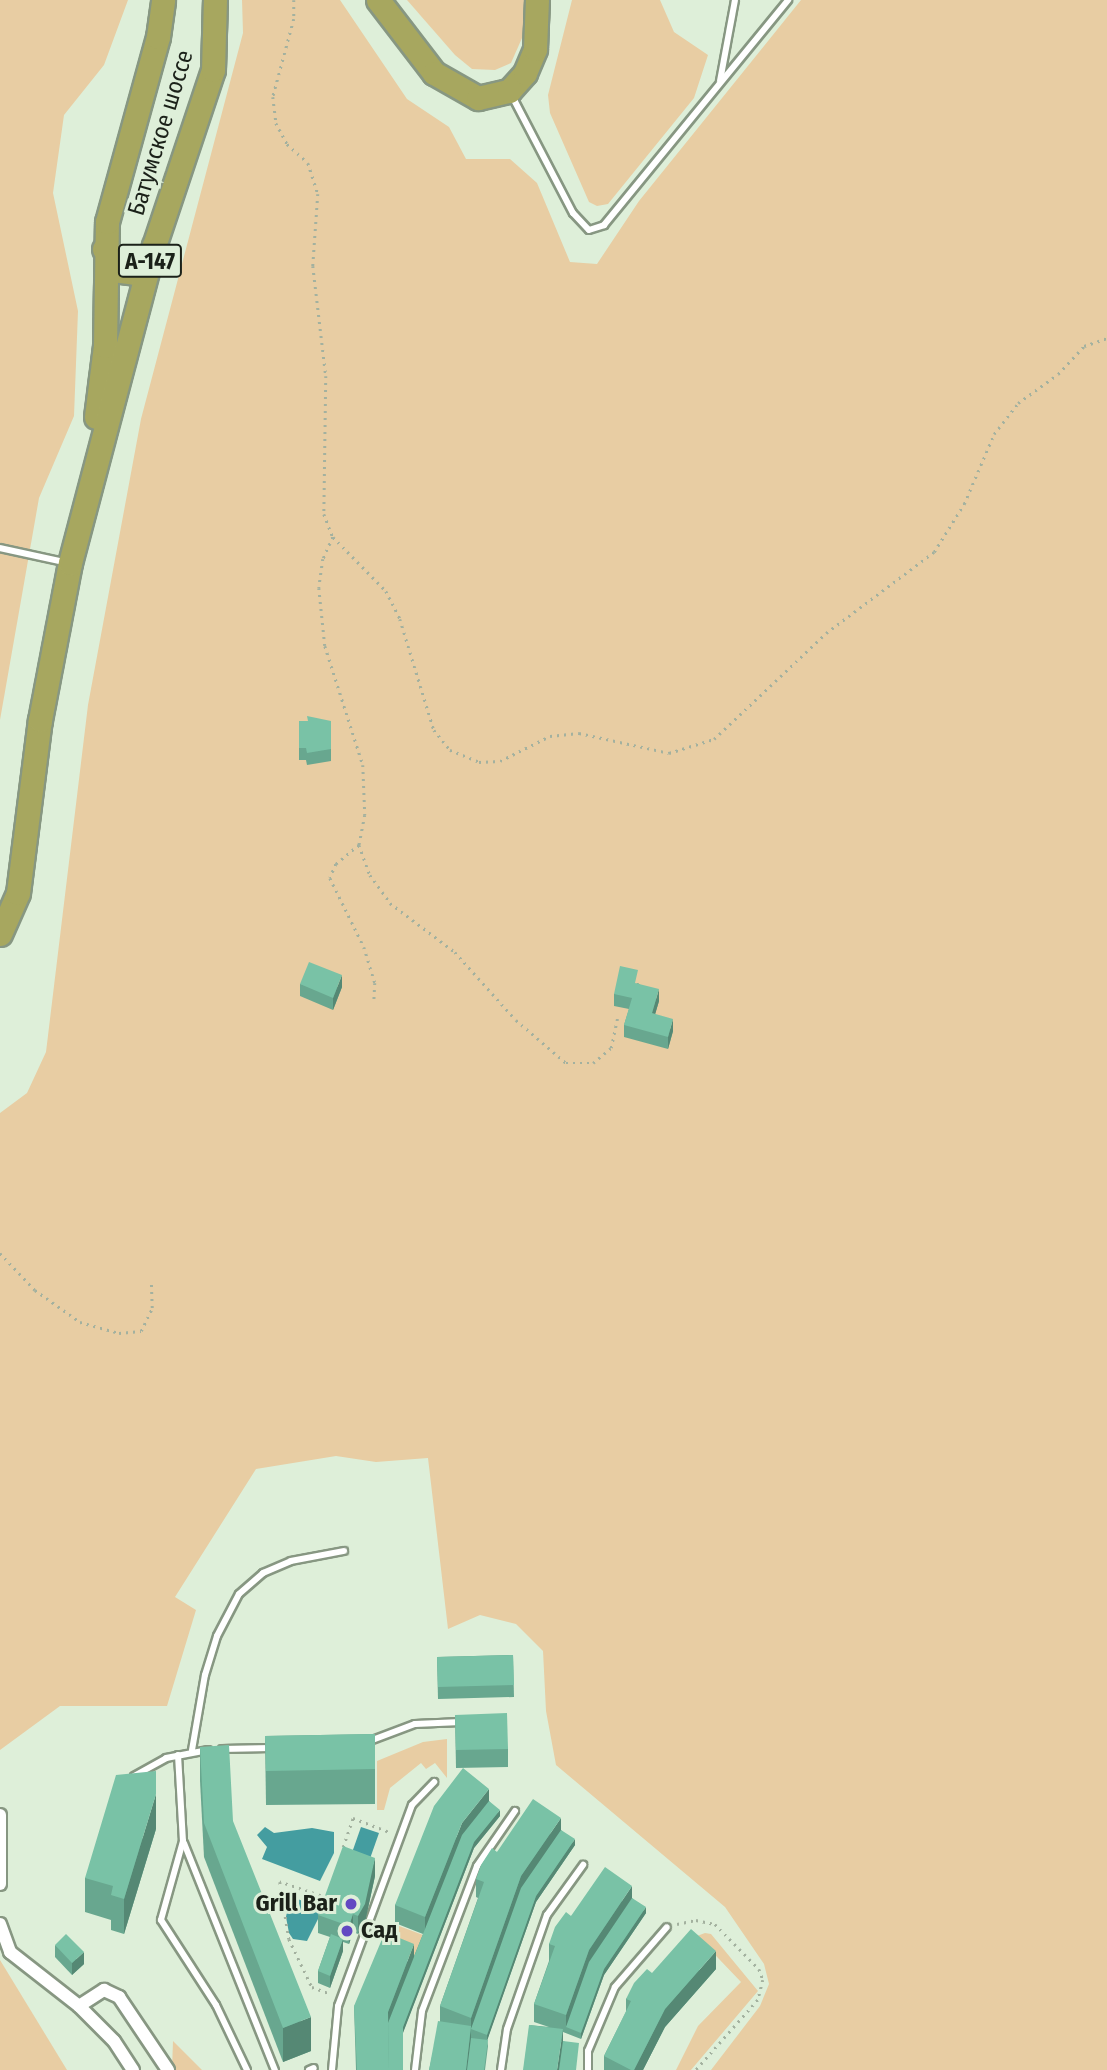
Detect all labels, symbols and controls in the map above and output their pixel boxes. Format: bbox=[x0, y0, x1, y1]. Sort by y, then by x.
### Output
street label: Батумское шоссе bbox=[122, 47, 200, 219]
road number: А-147 bbox=[117, 242, 183, 280]
place label: Grill Bar bbox=[256, 1890, 337, 1918]
marker: Grill Bar bbox=[343, 1896, 359, 1912]
place label: Сад bbox=[361, 1917, 397, 1945]
marker: Сад bbox=[339, 1923, 355, 1939]

